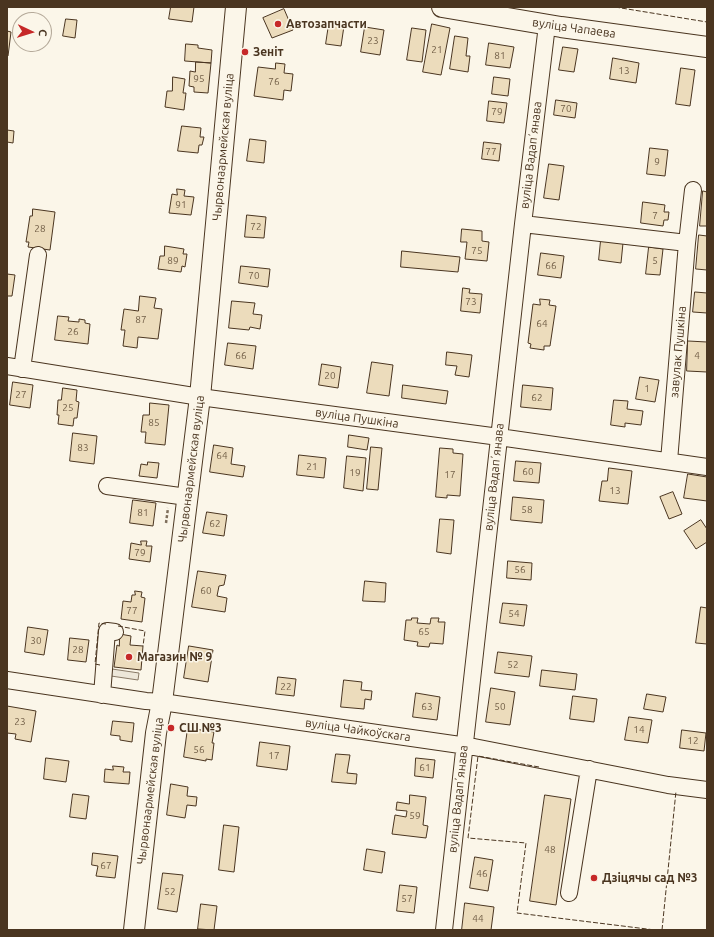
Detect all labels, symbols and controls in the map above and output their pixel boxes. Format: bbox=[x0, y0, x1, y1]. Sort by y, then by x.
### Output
north arrow bbox=[12, 12, 52, 52]
street label: вуліца Чапаева bbox=[531, 15, 617, 41]
place label: Автозапчасти bbox=[286, 17, 367, 31]
marker: Автозапчасти bbox=[273, 19, 283, 29]
text: С bbox=[37, 29, 49, 37]
house number: 23 bbox=[367, 35, 379, 47]
house number: 21 bbox=[431, 44, 443, 56]
place label: Зеніт bbox=[253, 45, 284, 59]
marker: Зеніт bbox=[240, 47, 250, 57]
house number: 81 bbox=[494, 50, 506, 62]
house number: 13 bbox=[618, 65, 630, 77]
house number: 95 bbox=[193, 73, 205, 85]
street label: Чырвонаармейская вуліца bbox=[209, 73, 237, 221]
house number: 76 bbox=[268, 76, 280, 88]
street label: вуліца Вадапʼянава bbox=[517, 100, 545, 210]
house number: 70 bbox=[560, 103, 572, 115]
house number: 79 bbox=[491, 106, 503, 118]
house number: 77 bbox=[485, 146, 497, 158]
house number: 9 bbox=[654, 156, 660, 168]
house number: 91 bbox=[175, 199, 187, 211]
house number: 7 bbox=[652, 210, 658, 222]
house number: 72 bbox=[250, 221, 262, 233]
house number: 28 bbox=[34, 223, 46, 235]
house number: 75 bbox=[471, 245, 483, 257]
house number: 89 bbox=[167, 255, 179, 267]
house number: 5 bbox=[652, 255, 658, 267]
house number: 66 bbox=[545, 260, 557, 272]
house number: 70 bbox=[248, 270, 260, 282]
house number: 73 bbox=[465, 296, 477, 308]
street label: завулак Пушкіна bbox=[667, 305, 689, 399]
house number: 87 bbox=[135, 314, 147, 326]
house number: 64 bbox=[536, 318, 548, 330]
house number: 26 bbox=[67, 326, 79, 338]
house number: 66 bbox=[235, 350, 247, 362]
house number: 4 bbox=[694, 350, 700, 362]
house number: 20 bbox=[324, 370, 336, 382]
house number: 1 bbox=[644, 383, 650, 395]
house number: 27 bbox=[15, 389, 27, 401]
house number: 62 bbox=[531, 392, 543, 404]
street label: Чырвонаармейская вуліца bbox=[175, 395, 207, 543]
house number: 25 bbox=[62, 402, 74, 414]
street label: вуліца Пушкіна bbox=[314, 405, 400, 431]
house number: 85 bbox=[148, 417, 160, 429]
street label: вуліца Вадапʼянава bbox=[481, 422, 507, 532]
house number: 83 bbox=[77, 442, 89, 454]
house number: 64 bbox=[216, 450, 228, 462]
house number: 21 bbox=[306, 461, 318, 473]
house number: 60 bbox=[522, 466, 534, 478]
house number: 19 bbox=[349, 467, 361, 479]
house number: 17 bbox=[444, 469, 456, 481]
house number: 13 bbox=[609, 485, 621, 497]
house number: 58 bbox=[521, 504, 533, 516]
house number: 81 bbox=[137, 507, 149, 519]
house number: 62 bbox=[209, 518, 221, 530]
house number: 79 bbox=[134, 547, 146, 559]
house number: 56 bbox=[514, 564, 526, 576]
house number: 60 bbox=[200, 585, 212, 597]
house number: 77 bbox=[126, 605, 138, 617]
house number: 54 bbox=[508, 608, 520, 620]
house number: 65 bbox=[418, 626, 430, 638]
house number: 30 bbox=[30, 635, 42, 647]
house number: 28 bbox=[72, 644, 84, 656]
place label: Магазин № 9 bbox=[137, 650, 212, 664]
marker: Магазин № 9 bbox=[124, 652, 134, 662]
house number: 52 bbox=[507, 659, 519, 671]
house number: 22 bbox=[280, 681, 292, 693]
house number: 63 bbox=[421, 701, 433, 713]
house number: 50 bbox=[494, 701, 506, 713]
street label: вуліца Чайкоўскага bbox=[304, 715, 412, 745]
house number: 23 bbox=[14, 716, 26, 728]
street label: Чырвонаармейская вуліца bbox=[134, 717, 166, 865]
place label: СШ №3 bbox=[179, 721, 222, 735]
marker: СШ №3 bbox=[166, 723, 176, 733]
house number: 14 bbox=[633, 724, 645, 736]
house number: 12 bbox=[687, 735, 699, 747]
house number: 56 bbox=[193, 744, 205, 756]
street label: вуліца Вадапʼянава bbox=[445, 744, 471, 854]
house number: 17 bbox=[268, 750, 280, 762]
house number: 61 bbox=[419, 762, 431, 774]
house number: 59 bbox=[409, 810, 421, 822]
house number: 48 bbox=[544, 844, 556, 856]
house number: 67 bbox=[100, 860, 112, 872]
house number: 46 bbox=[476, 868, 488, 880]
place label: Дзіцячы сад №3 bbox=[602, 871, 697, 885]
marker: Дзіцячы сад №3 bbox=[589, 873, 599, 883]
house number: 52 bbox=[164, 886, 176, 898]
house number: 57 bbox=[401, 893, 413, 905]
house number: 44 bbox=[472, 913, 484, 925]

